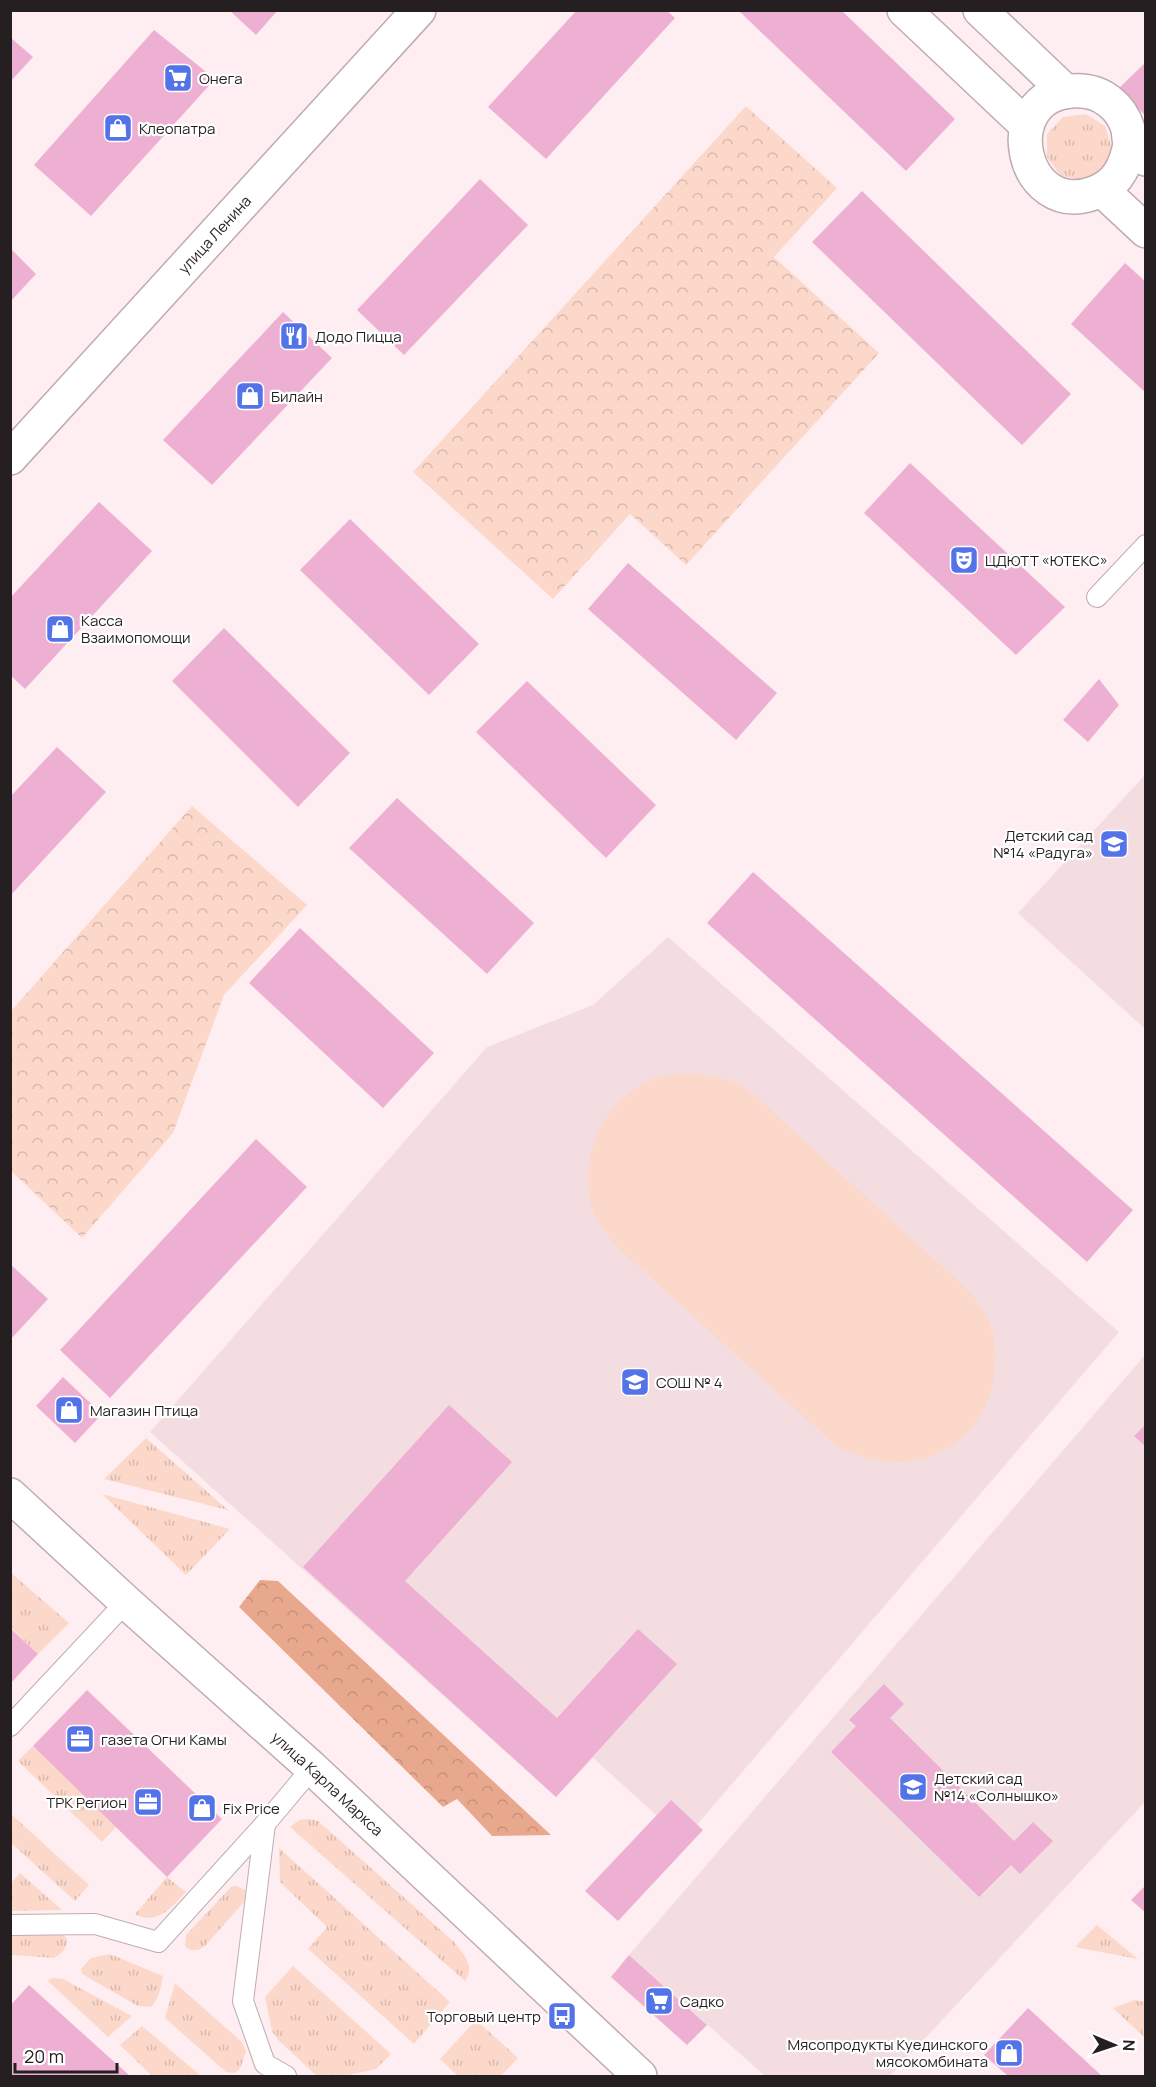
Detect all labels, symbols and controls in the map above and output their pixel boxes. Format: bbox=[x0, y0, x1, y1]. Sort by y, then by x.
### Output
supermarket icon: Онега bbox=[162, 62, 194, 94]
place label: Онега bbox=[199, 68, 243, 89]
shop icon: Клеопатра bbox=[102, 112, 134, 144]
place label: Клеопатра bbox=[139, 118, 215, 139]
street label: улица Ленина bbox=[173, 190, 256, 278]
restaurant icon: Додо Пицца bbox=[278, 320, 310, 352]
place label: Додо Пицца bbox=[315, 326, 402, 347]
shop icon: Билайн bbox=[234, 380, 266, 412]
place label: Билайн bbox=[271, 386, 323, 407]
theatre icon: ЦДЮТТ «ЮТЕКС» bbox=[948, 544, 980, 576]
place label: ЦДЮТТ «ЮТЕКС» bbox=[985, 550, 1108, 571]
place label: Касса Взаимопомощи bbox=[81, 610, 191, 648]
shop icon: Касса Взаимопомощи bbox=[44, 613, 76, 645]
place label: Детский сад №14 «Радуга» bbox=[993, 825, 1093, 863]
school or university icon: Детский сад №14 «Радуга» bbox=[1098, 828, 1130, 860]
school or university icon: СОШ № 4 bbox=[619, 1366, 651, 1398]
place label: СОШ № 4 bbox=[656, 1372, 723, 1393]
shop icon: Магазин Птица bbox=[53, 1394, 85, 1426]
place label: Магазин Птица bbox=[90, 1400, 198, 1421]
office icon: газета Огни Камы bbox=[64, 1723, 96, 1755]
street label: улица Карла Маркса bbox=[267, 1726, 388, 1840]
place label: газета Огни Камы bbox=[101, 1729, 227, 1750]
place label: Детский сад №14 «Солнышко» bbox=[934, 1768, 1059, 1806]
school or university icon: Детский сад №14 «Солнышко» bbox=[897, 1771, 929, 1803]
office icon: ТРК Регион bbox=[132, 1786, 164, 1818]
place label: ТРК Регион bbox=[46, 1792, 127, 1813]
shop icon: Fix Price bbox=[186, 1792, 218, 1824]
place label: Fix Price bbox=[223, 1798, 280, 1819]
supermarket icon: Садко bbox=[643, 1985, 675, 2017]
place label: Садко bbox=[680, 1991, 724, 2012]
bus stop icon: Торговый центр bbox=[546, 2000, 578, 2032]
place label: Торговый центр bbox=[427, 2006, 541, 2027]
north arrow bbox=[1084, 2015, 1144, 2075]
place label: Мясопродукты Куединского мясокомбината bbox=[787, 2034, 988, 2072]
scale bar bbox=[15, 2036, 117, 2074]
shop icon: Мясопродукты Куединского мясокомбината bbox=[993, 2037, 1025, 2069]
text: N bbox=[1118, 2039, 1140, 2052]
text: 20 m bbox=[24, 2044, 64, 2068]

